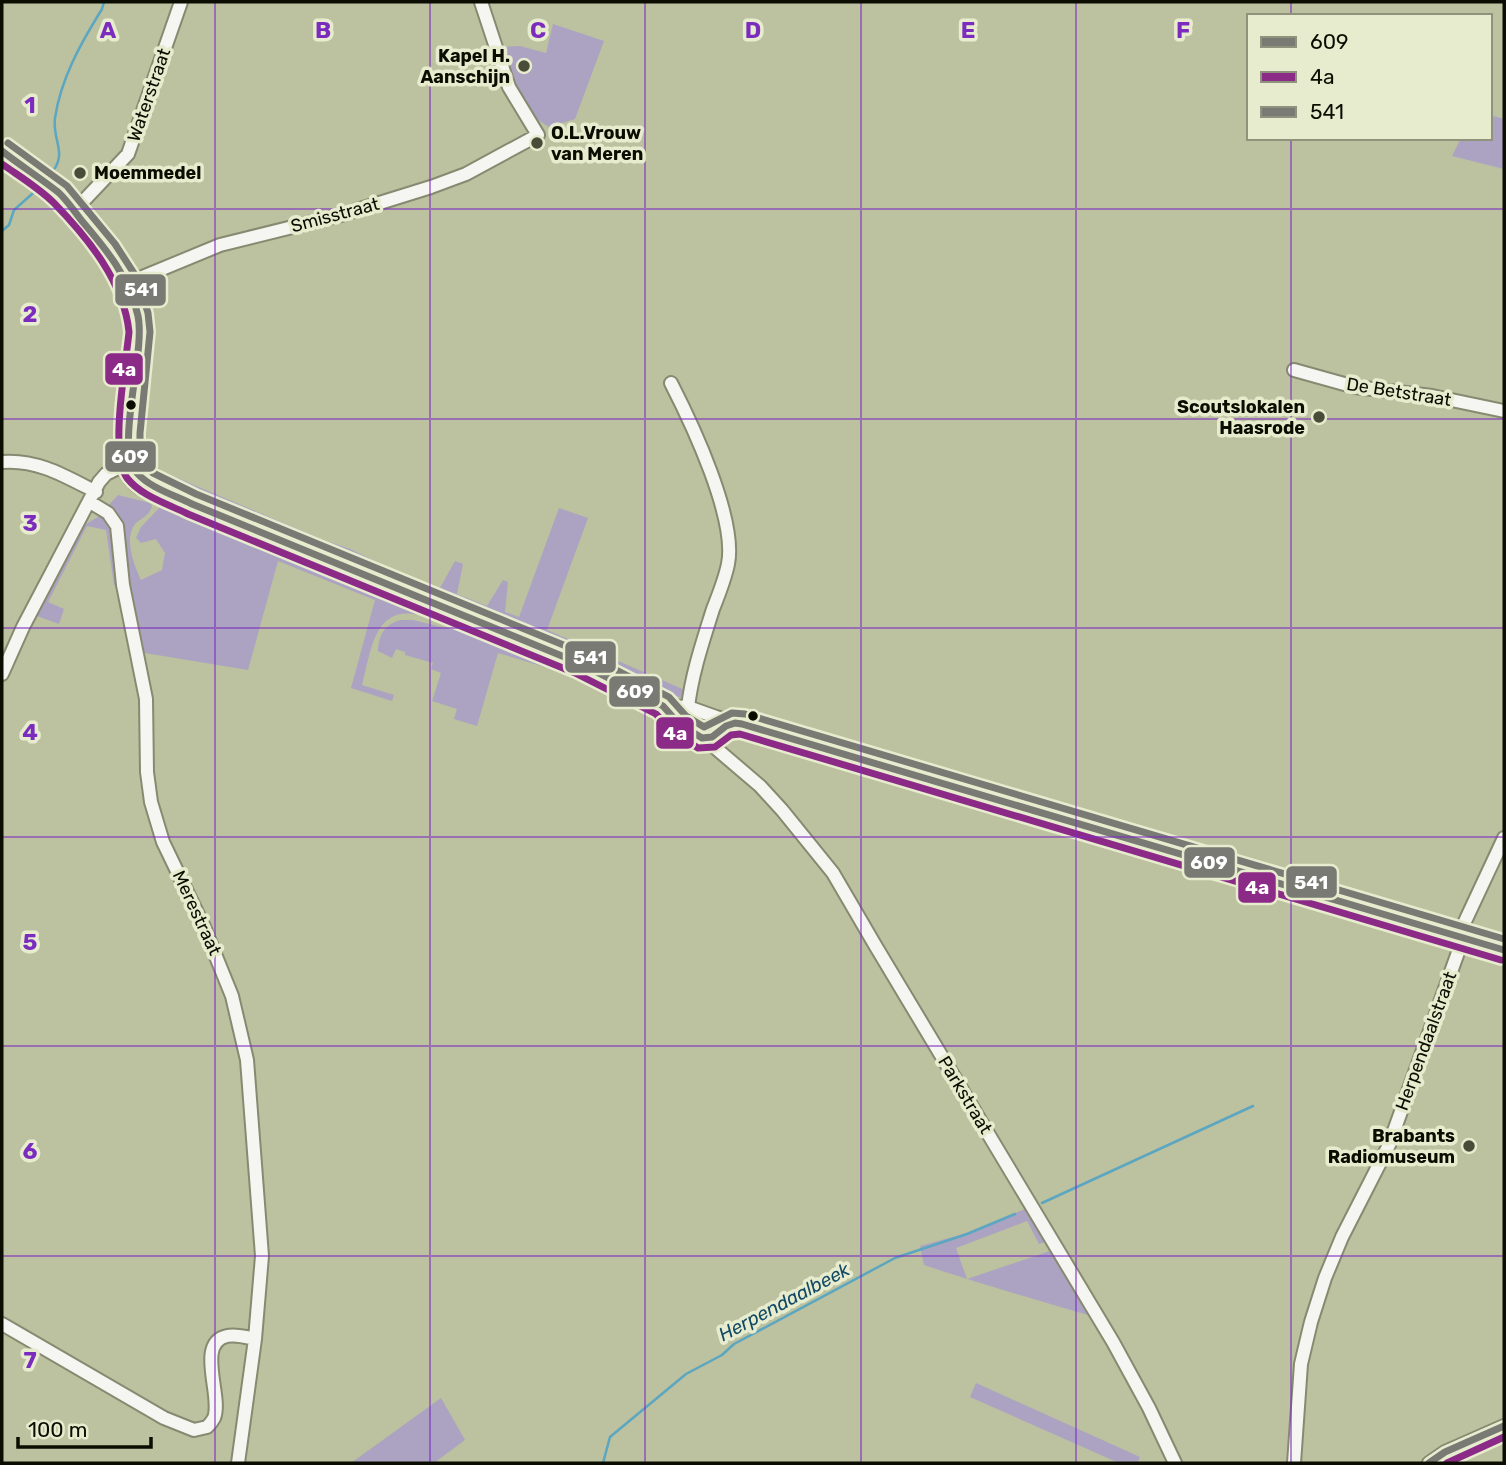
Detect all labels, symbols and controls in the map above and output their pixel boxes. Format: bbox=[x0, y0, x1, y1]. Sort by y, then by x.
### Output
legend bbox=[1247, 14, 1492, 140]
text: A bbox=[100, 16, 117, 44]
text: B bbox=[315, 16, 331, 44]
text: C bbox=[530, 16, 546, 44]
text: D bbox=[745, 16, 761, 44]
text: E bbox=[961, 16, 975, 44]
text: F bbox=[1176, 16, 1190, 44]
text: 609 bbox=[1310, 29, 1348, 54]
street label: Waterstraat bbox=[123, 45, 175, 145]
place label: Kapel H. Aanschijn bbox=[420, 45, 510, 88]
marker: Kapel H. Aanschijn bbox=[516, 58, 532, 74]
text: 4a bbox=[1310, 64, 1335, 89]
text: 1 bbox=[24, 91, 36, 119]
text: 541 bbox=[1310, 99, 1344, 124]
place label: O.L.Vrouw van Meren bbox=[551, 122, 643, 165]
marker: O.L.Vrouw van Meren bbox=[529, 135, 545, 151]
place label: Moemmedel bbox=[94, 162, 201, 184]
marker: Moemmedel bbox=[72, 165, 88, 181]
street label: Smisstraat bbox=[288, 193, 382, 237]
line badge: 541 bbox=[114, 273, 167, 307]
text: 541 bbox=[124, 278, 158, 301]
text: 2 bbox=[23, 300, 37, 328]
line badge: 4a bbox=[104, 352, 144, 386]
text: 4a bbox=[112, 358, 136, 381]
street label: De Betstraat bbox=[1345, 373, 1453, 411]
place label: Scoutslokalen Haasrode bbox=[1177, 396, 1305, 439]
unlabelled marker bbox=[124, 398, 138, 412]
marker: Scoutslokalen Haasrode bbox=[1311, 409, 1327, 425]
line badge: 609 bbox=[104, 440, 157, 473]
text: 609 bbox=[111, 445, 149, 468]
text: 3 bbox=[22, 509, 38, 537]
line badge: 541 bbox=[564, 640, 617, 674]
text: 541 bbox=[573, 646, 607, 669]
line badge: 609 bbox=[608, 675, 661, 708]
text: 609 bbox=[616, 680, 654, 703]
unlabelled marker bbox=[746, 709, 760, 723]
line badge: 4a bbox=[655, 716, 695, 750]
text: 4 bbox=[22, 718, 38, 746]
text: 4a bbox=[663, 722, 687, 745]
line badge: 609 bbox=[1183, 846, 1236, 879]
text: 609 bbox=[1190, 851, 1228, 874]
line badge: 541 bbox=[1285, 865, 1338, 899]
street label: Merestraat bbox=[168, 867, 226, 959]
line badge: 4a bbox=[1237, 871, 1277, 904]
text: 541 bbox=[1294, 871, 1328, 894]
text: 4a bbox=[1245, 876, 1269, 899]
text: 5 bbox=[23, 928, 38, 956]
street label: Herpendaalstraat bbox=[1391, 969, 1461, 1113]
street label: Parkstraat bbox=[933, 1052, 997, 1138]
place label: Brabants Radiomuseum bbox=[1328, 1125, 1455, 1168]
text: 6 bbox=[23, 1137, 38, 1165]
marker: Brabants Radiomuseum bbox=[1461, 1138, 1477, 1154]
water label: Herpendaalbeek bbox=[714, 1258, 854, 1346]
text: 7 bbox=[23, 1346, 37, 1374]
scale bar bbox=[18, 1406, 150, 1450]
text: 100 m bbox=[28, 1417, 87, 1442]

